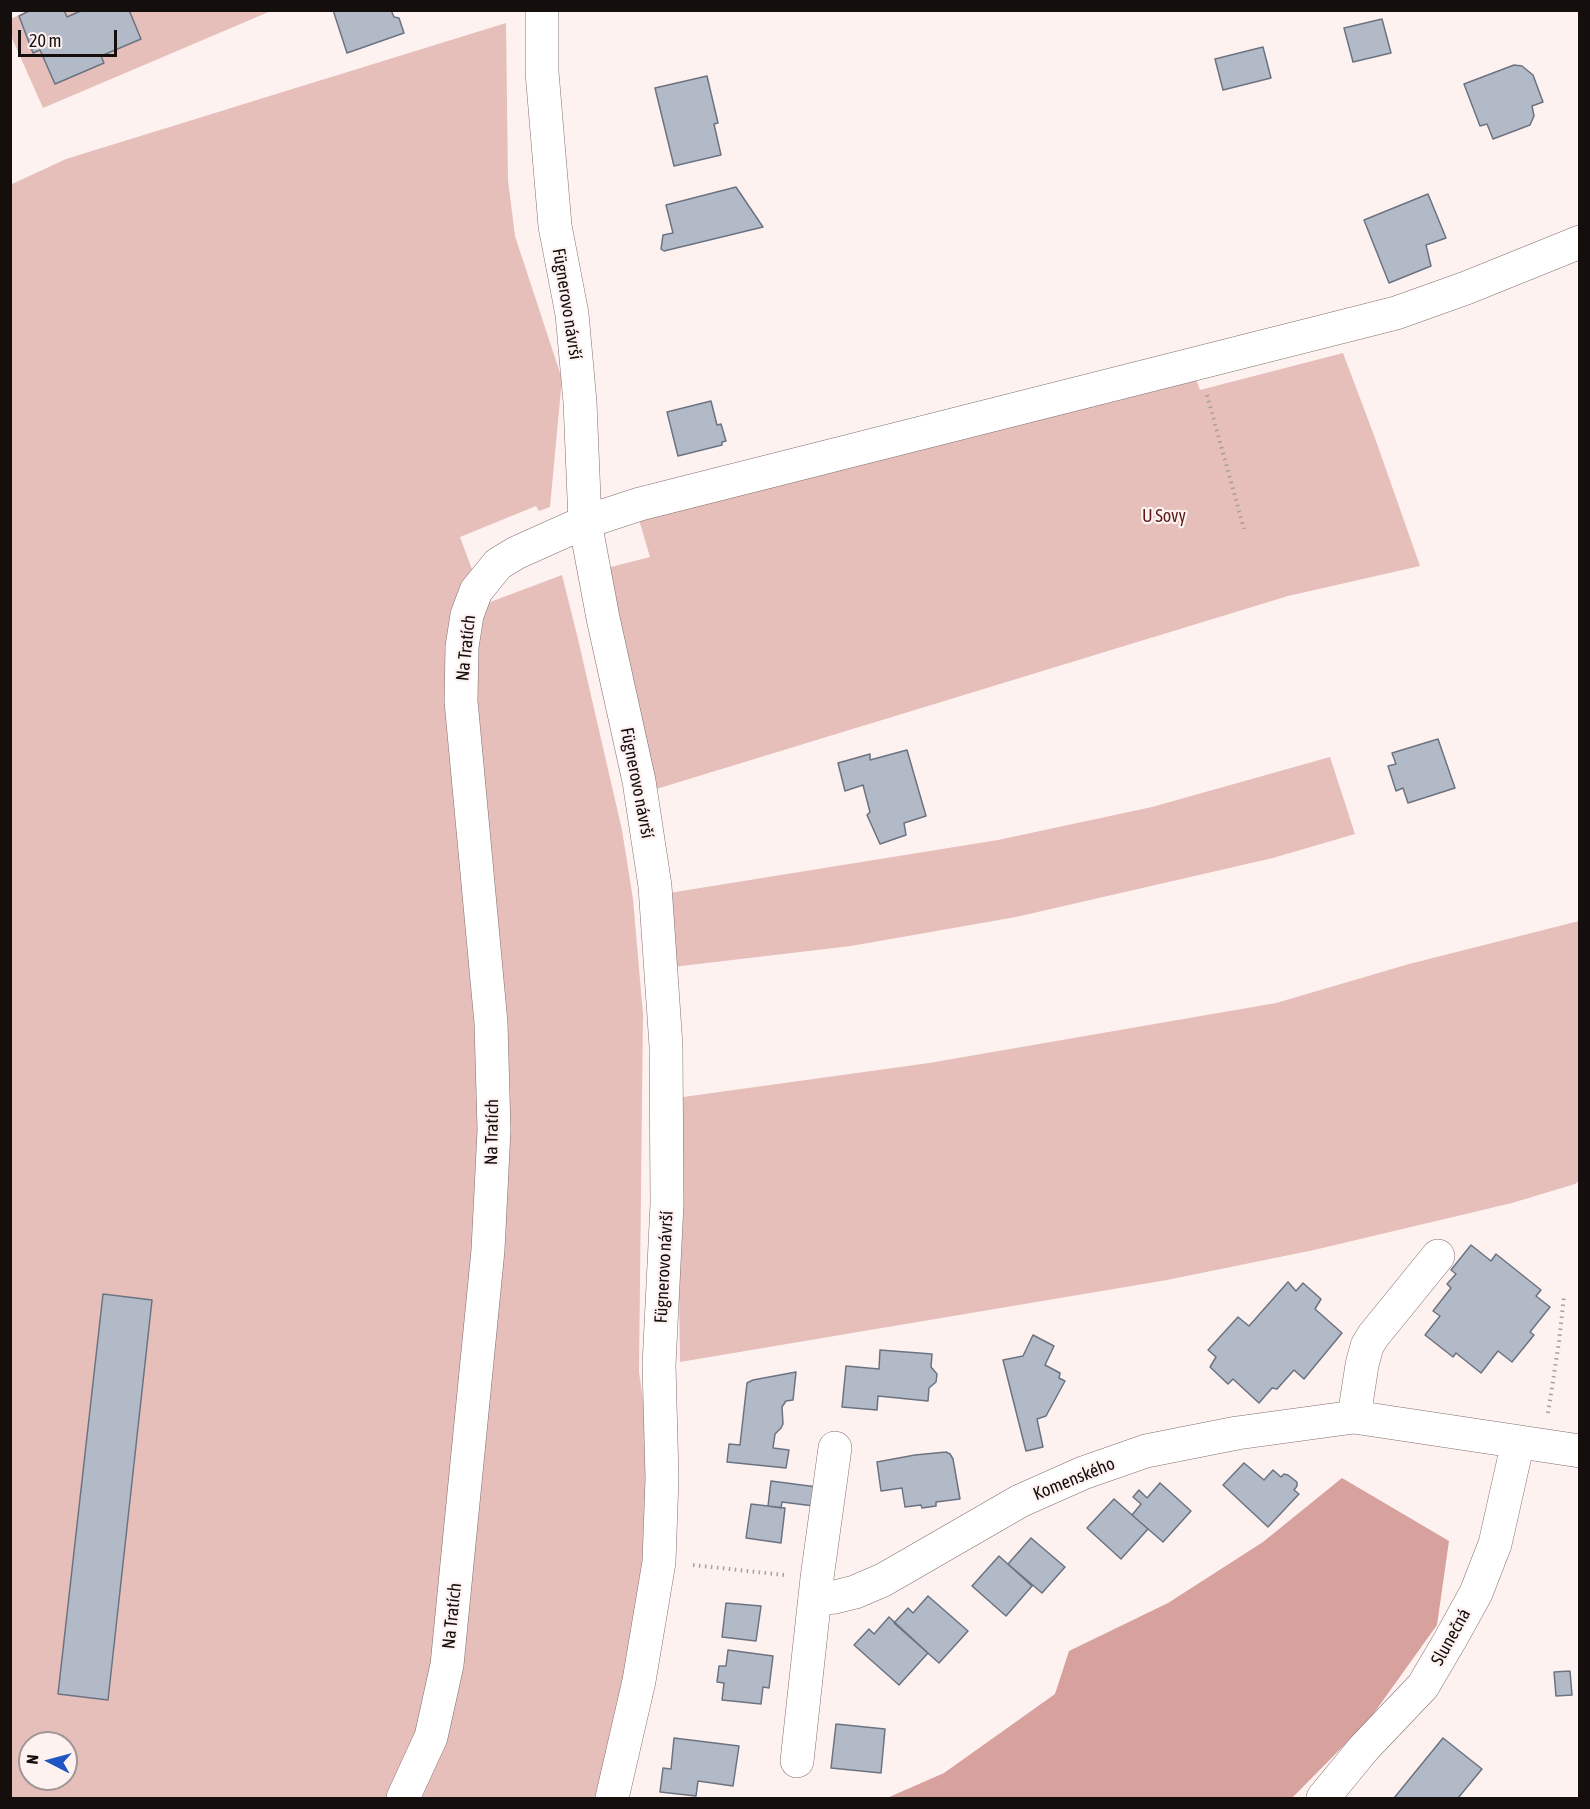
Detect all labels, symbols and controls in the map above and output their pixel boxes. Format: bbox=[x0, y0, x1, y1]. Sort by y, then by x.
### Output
scale bar bbox=[21, 18, 120, 56]
text: 20 m bbox=[29, 30, 61, 51]
street label: Fügnerovo návrší bbox=[548, 247, 586, 361]
park label: U Sovy bbox=[1142, 505, 1186, 527]
street label: Na Tratích bbox=[452, 614, 480, 682]
street label: Fügnerovo návrší bbox=[616, 726, 658, 840]
street label: Na Tratích bbox=[481, 1099, 503, 1165]
street label: Fügnerovo návrší bbox=[650, 1210, 678, 1324]
street label: Komenského bbox=[1030, 1453, 1118, 1505]
street label: Na Tratích bbox=[438, 1582, 466, 1650]
street label: Slunečná bbox=[1427, 1605, 1475, 1669]
north arrow bbox=[18, 1731, 78, 1791]
text: N bbox=[23, 1754, 42, 1765]

